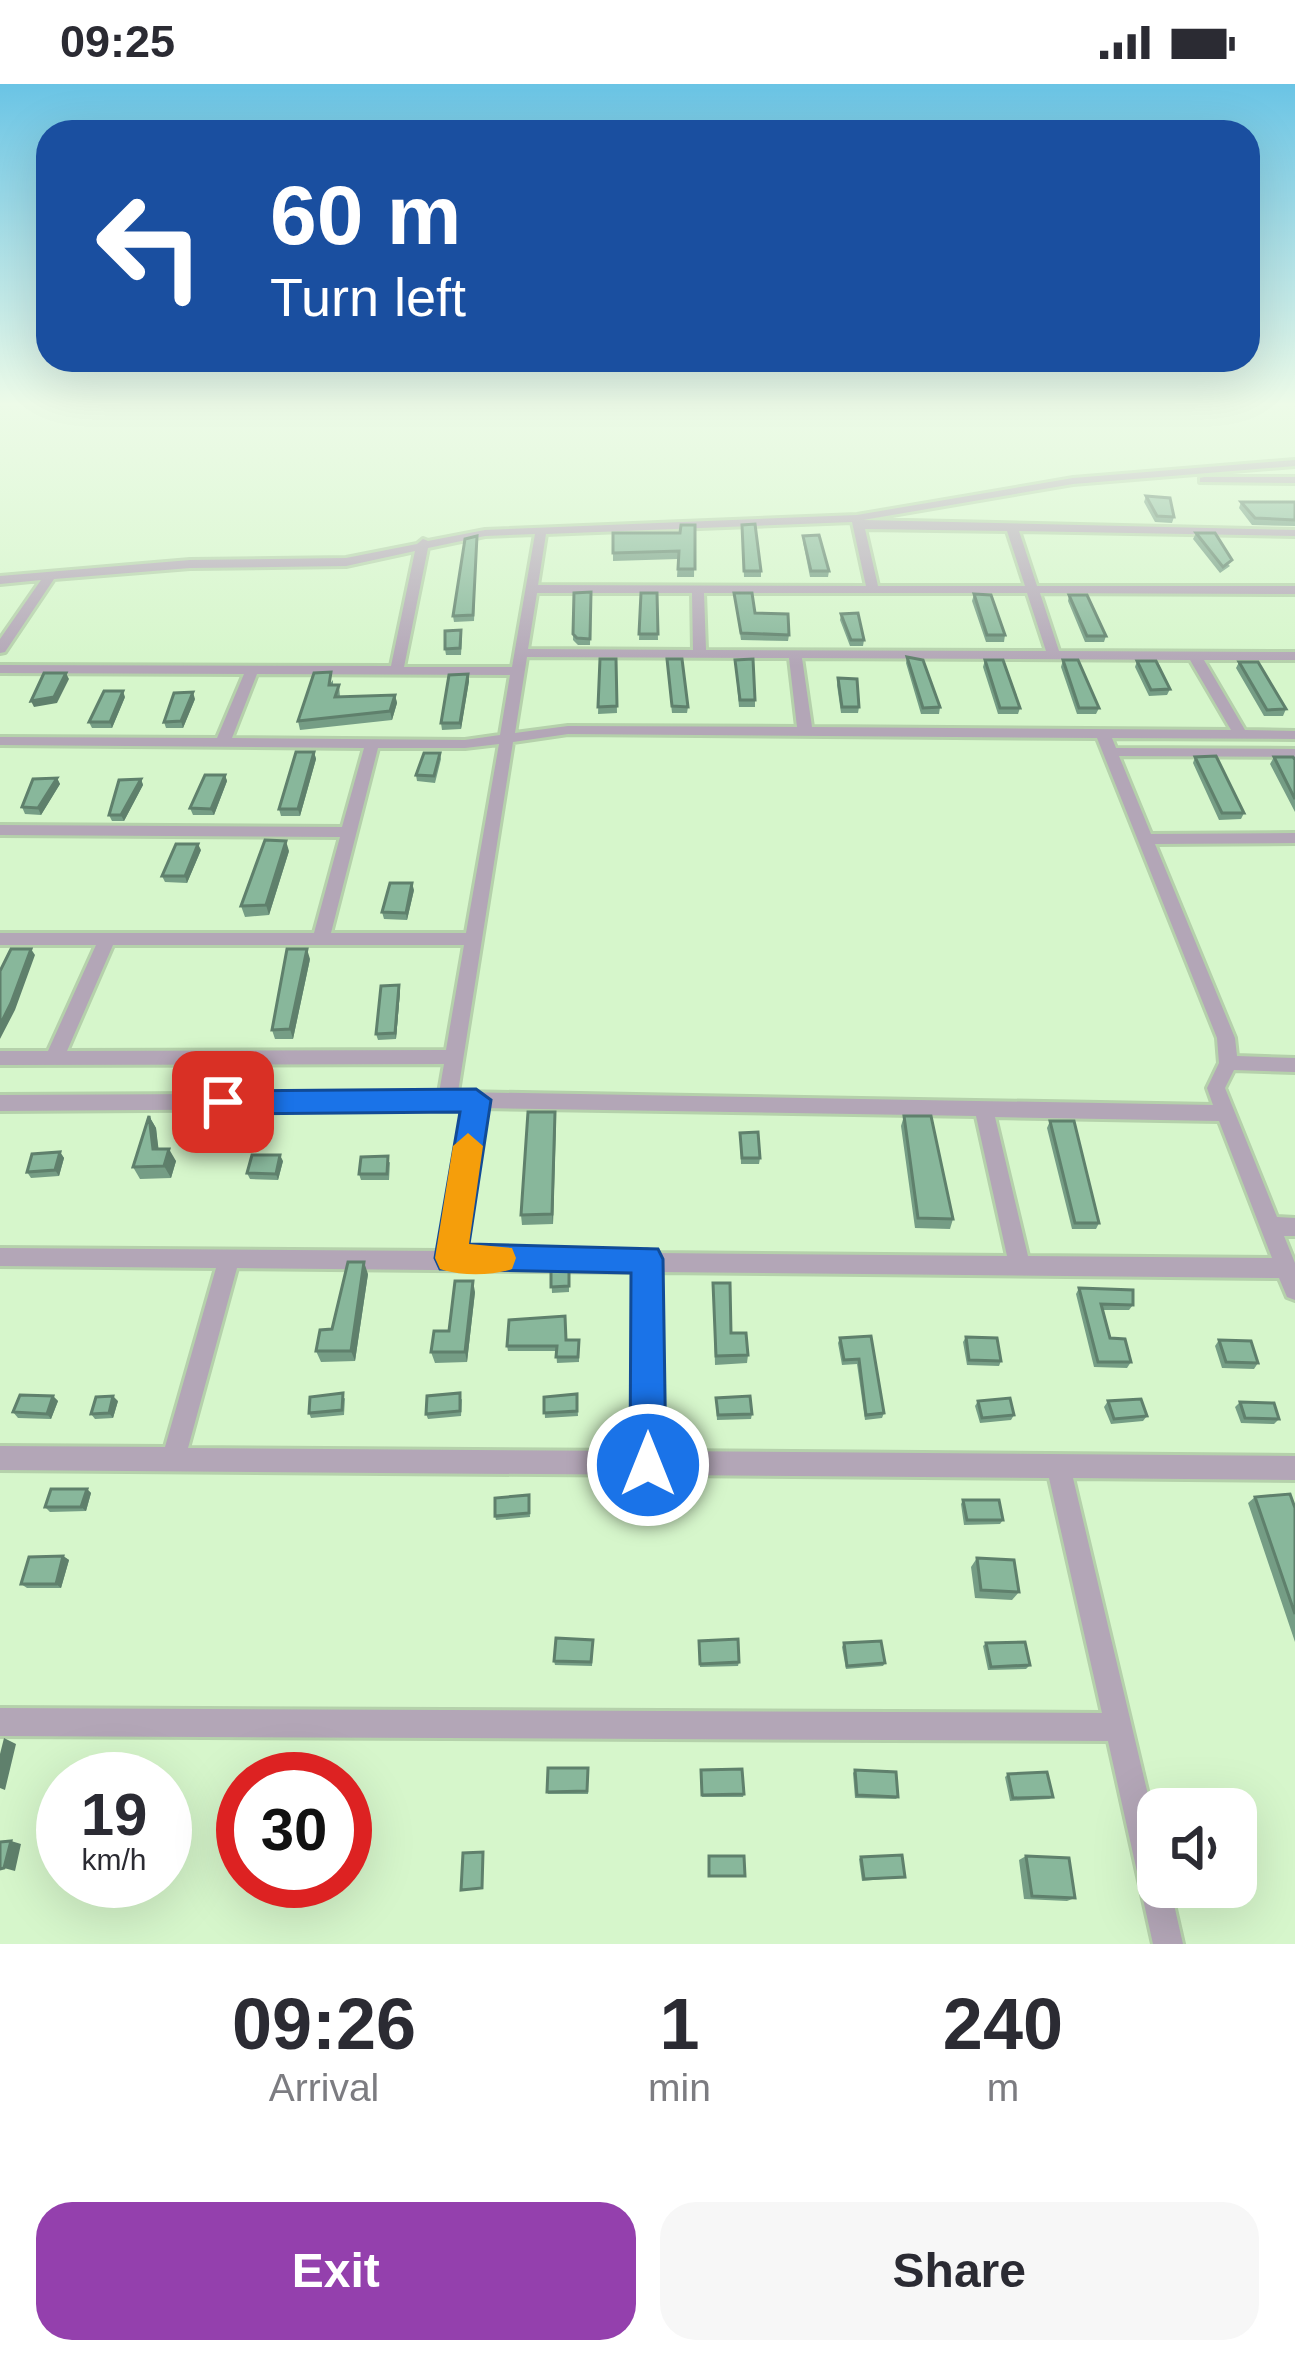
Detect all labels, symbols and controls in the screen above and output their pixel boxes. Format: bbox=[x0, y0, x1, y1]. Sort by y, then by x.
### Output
text: 09:25 bbox=[60, 16, 175, 67]
icon: left bbox=[72, 168, 228, 324]
text: 60 m bbox=[270, 168, 461, 262]
text: Turn left bbox=[270, 267, 466, 327]
pin bbox=[172, 1051, 274, 1153]
icon: arrive bbox=[190, 1069, 256, 1135]
position arrow bbox=[585, 1402, 711, 1528]
speed limit sign: 30 bbox=[216, 1752, 372, 1908]
text: 19 bbox=[81, 1781, 147, 1848]
map controls bbox=[1137, 1788, 1257, 1908]
button: sound bbox=[1137, 1788, 1257, 1908]
text: km/h bbox=[81, 1843, 147, 1876]
text: 09:26 bbox=[232, 1984, 416, 2064]
text: 1 bbox=[659, 1984, 700, 2064]
text: 240 bbox=[943, 1984, 1063, 2064]
text: Arrival bbox=[269, 2066, 379, 2109]
text: min bbox=[648, 2066, 711, 2109]
text: m bbox=[987, 2066, 1019, 2109]
button: Exit bbox=[36, 2202, 636, 2340]
button: Share bbox=[660, 2202, 1259, 2340]

